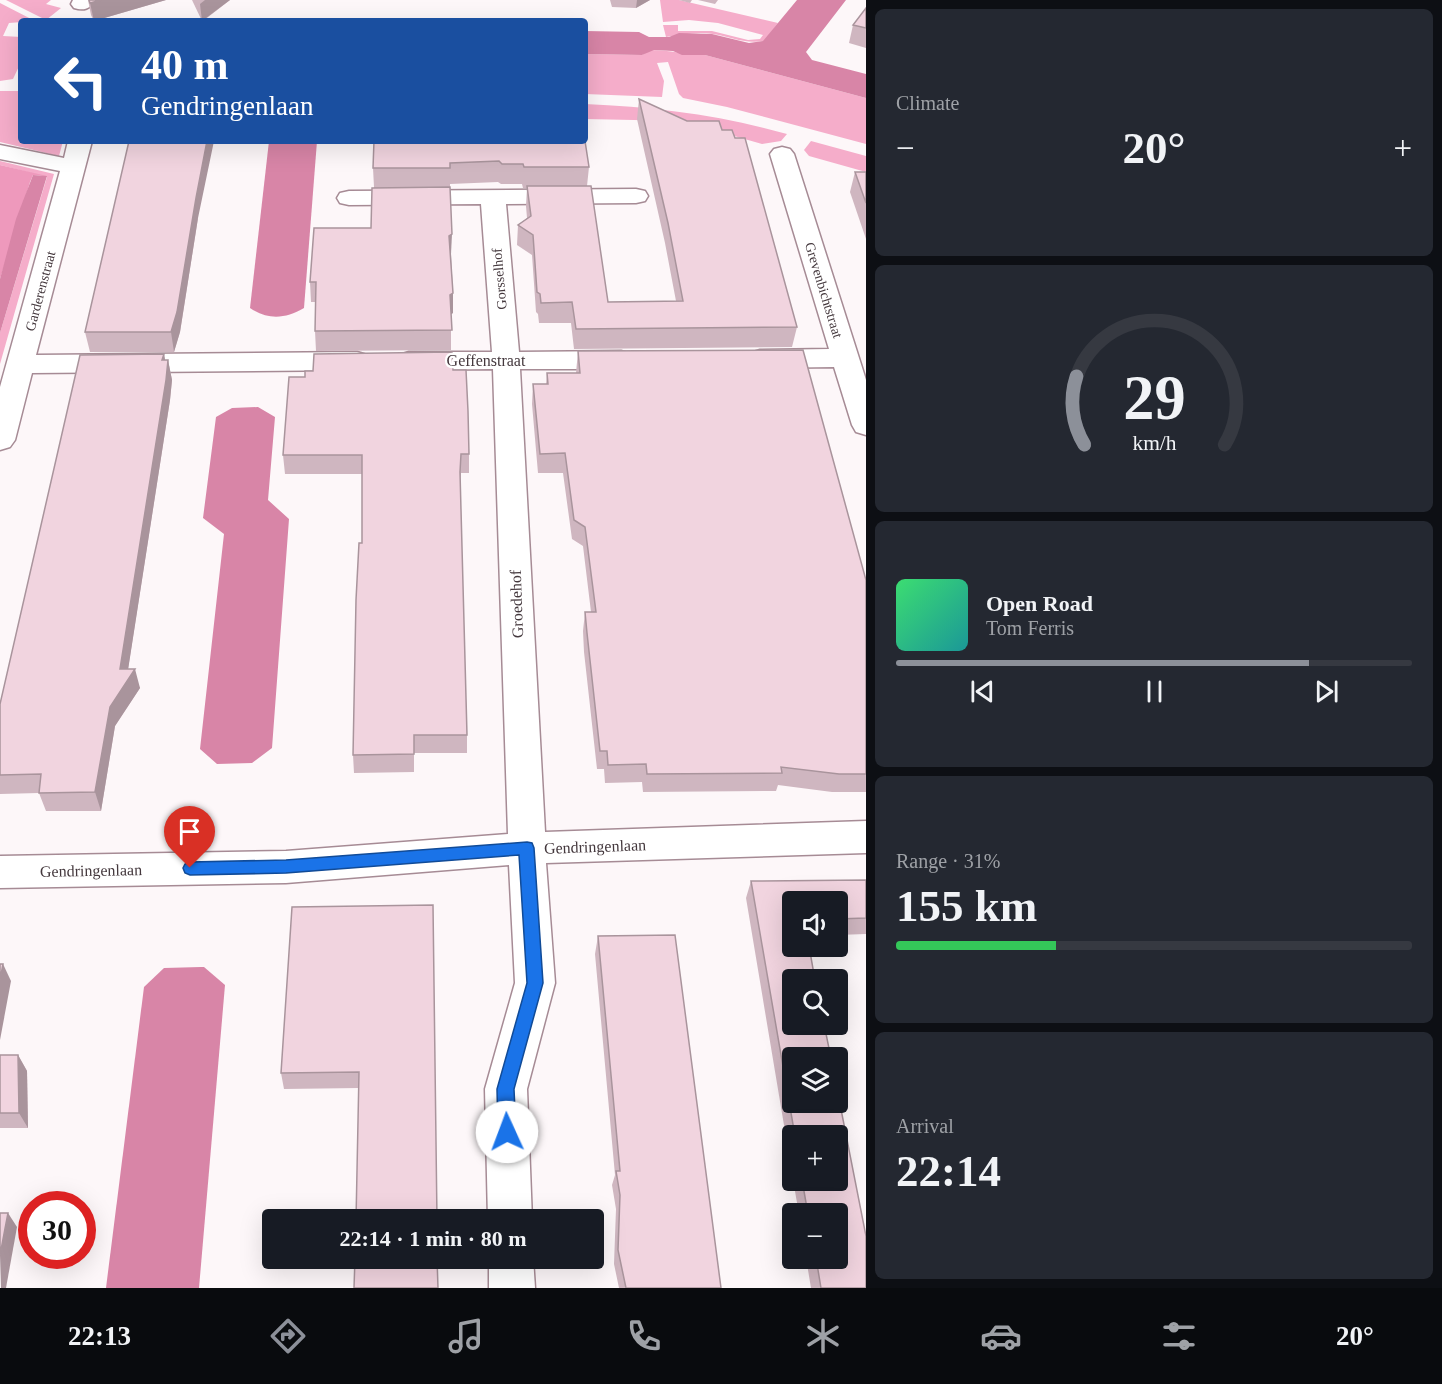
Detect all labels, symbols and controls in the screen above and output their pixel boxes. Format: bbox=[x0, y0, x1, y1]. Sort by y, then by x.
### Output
icon: left bbox=[42, 42, 120, 120]
text: 40 m bbox=[141, 42, 229, 88]
text: Gendringenlaan bbox=[141, 91, 313, 121]
text: Climate bbox=[896, 92, 959, 114]
text: 20° bbox=[1123, 123, 1186, 173]
text: − bbox=[896, 130, 915, 166]
text: + bbox=[1393, 130, 1412, 166]
street label: Grevenbichtstraat bbox=[802, 240, 845, 340]
street label: Gorsselhof bbox=[489, 247, 510, 310]
street label: Garderenstraat bbox=[23, 249, 58, 333]
street label: Geffenstraat bbox=[447, 352, 526, 369]
text: 29 bbox=[1123, 363, 1185, 432]
text: km/h bbox=[1132, 432, 1176, 456]
street label: Groedehof bbox=[507, 569, 526, 638]
text: Open Road bbox=[986, 591, 1093, 616]
text: Tom Ferris bbox=[986, 617, 1074, 639]
icon: previous bbox=[966, 675, 999, 708]
icon: pause bbox=[1138, 675, 1171, 708]
icon: next bbox=[1310, 675, 1343, 708]
pin bbox=[164, 806, 215, 868]
icon: arrive bbox=[173, 815, 206, 848]
street label: Gendringenlaan bbox=[544, 836, 646, 858]
text: Range · 31% bbox=[896, 850, 1000, 872]
street label: Gendringenlaan bbox=[40, 861, 142, 881]
text: 155 km bbox=[896, 881, 1037, 931]
map controls bbox=[782, 891, 848, 1269]
button: sound bbox=[782, 891, 848, 957]
button: search bbox=[782, 969, 848, 1035]
button: layers bbox=[782, 1047, 848, 1113]
position arrow bbox=[475, 1100, 539, 1164]
text: Arrival bbox=[896, 1115, 954, 1137]
button: + bbox=[782, 1125, 848, 1191]
text: 22:14 bbox=[896, 1146, 1001, 1196]
speed limit sign: 30 bbox=[18, 1191, 96, 1269]
button: − bbox=[782, 1203, 848, 1269]
text: 22:14 · 1 min · 80 m bbox=[340, 1226, 527, 1251]
icon: directions bbox=[267, 1315, 309, 1357]
icon: music bbox=[445, 1315, 487, 1357]
icon: phone bbox=[623, 1315, 665, 1357]
icon: climate bbox=[802, 1315, 844, 1357]
icon: car bbox=[980, 1315, 1022, 1357]
icon: filters bbox=[1158, 1315, 1200, 1357]
text: 22:13 bbox=[68, 1321, 131, 1351]
text: 20° bbox=[1336, 1321, 1374, 1351]

